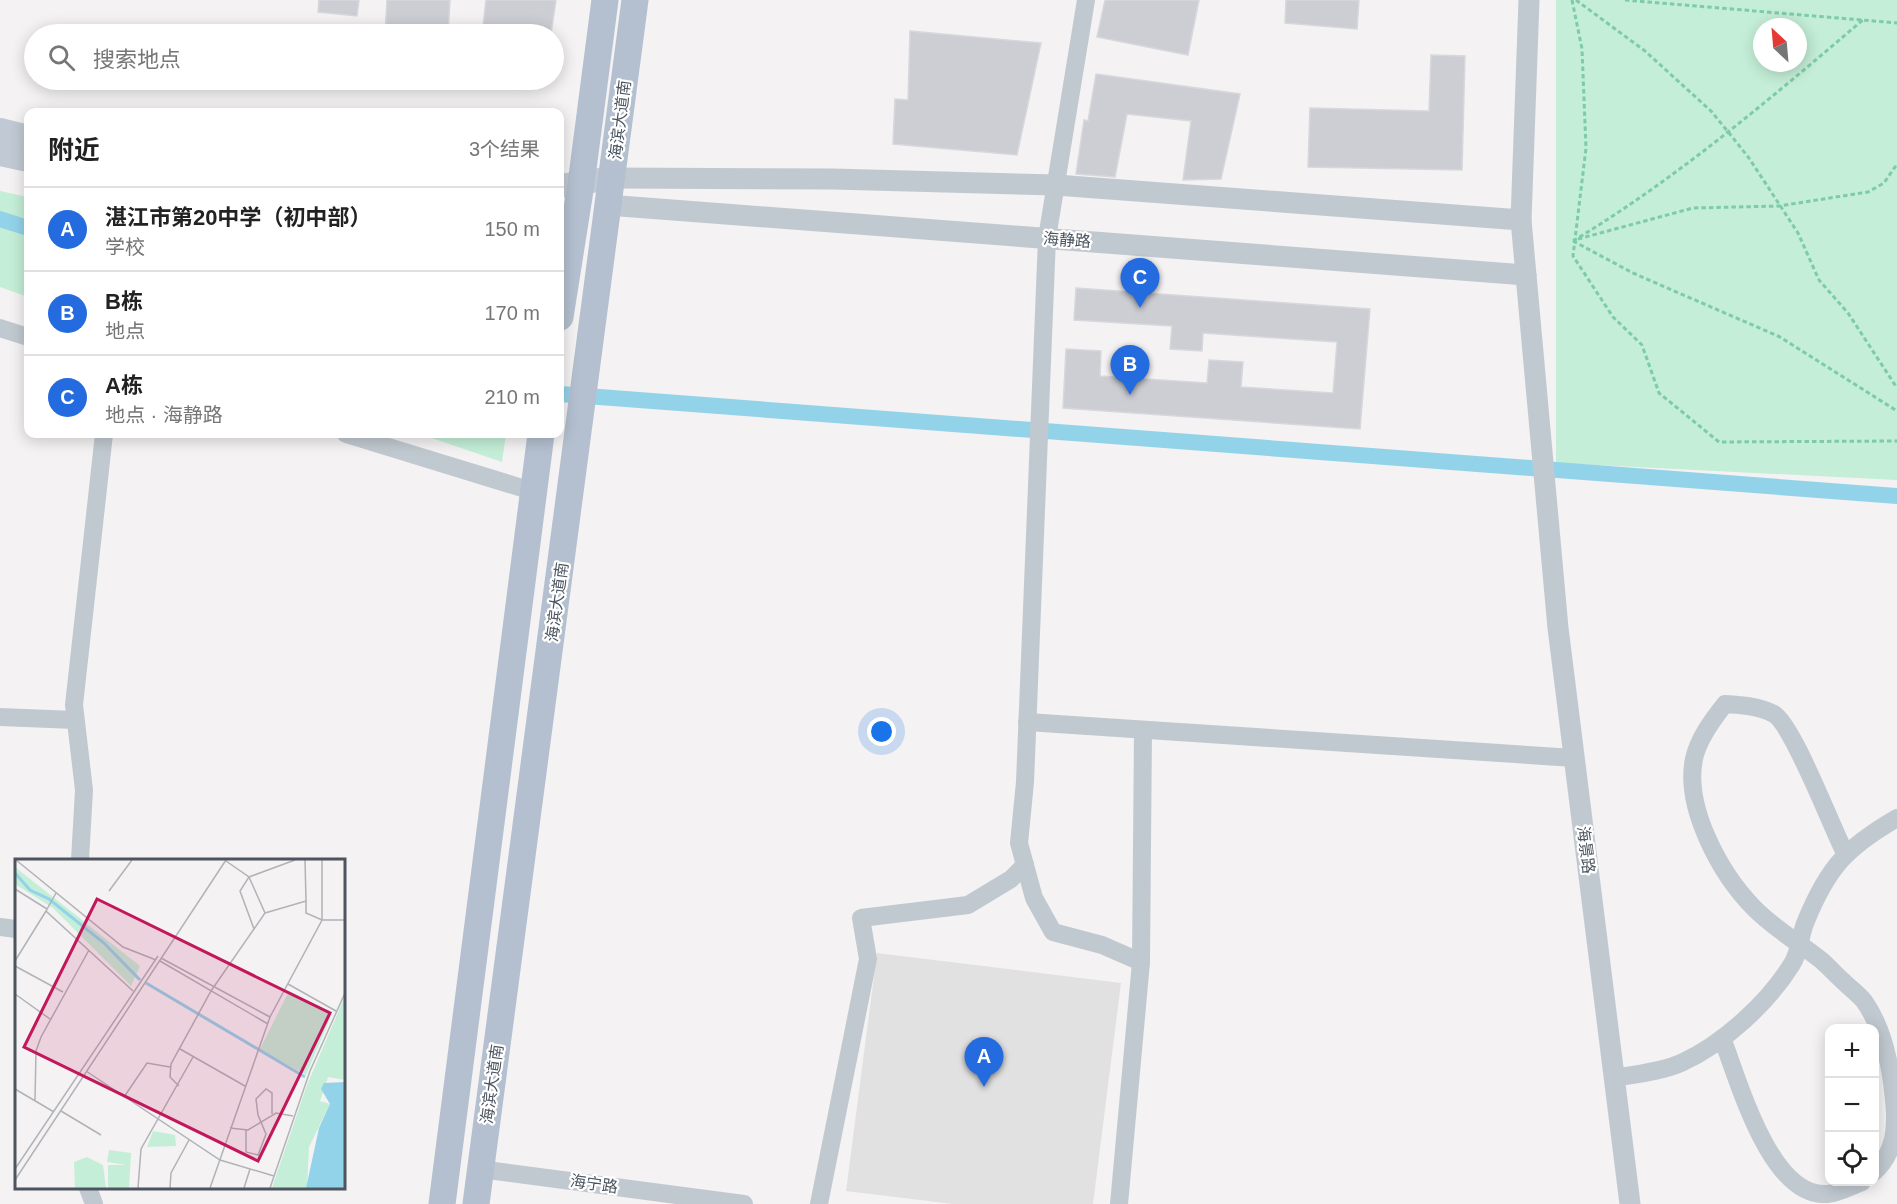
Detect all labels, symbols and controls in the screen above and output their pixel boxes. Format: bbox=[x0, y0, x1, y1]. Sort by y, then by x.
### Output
north arrow bbox=[1753, 18, 1807, 72]
search box bbox=[24, 24, 564, 90]
icon: search bbox=[45, 41, 78, 74]
text: 搜索地点 bbox=[93, 47, 181, 72]
street label: 海滨大道南 bbox=[607, 79, 633, 161]
text: 附近 bbox=[48, 135, 100, 165]
text: 3个结果 bbox=[469, 138, 540, 160]
text: 湛江市第20中学（初中部） bbox=[105, 205, 371, 230]
text: A bbox=[60, 218, 75, 240]
text: 150 m bbox=[484, 218, 540, 240]
street label: 海静路 bbox=[1042, 230, 1092, 250]
text: 学校 bbox=[105, 236, 145, 258]
pin: C bbox=[1120, 258, 1160, 308]
text: B栋 bbox=[105, 289, 143, 314]
text: B bbox=[60, 302, 75, 324]
text: 170 m bbox=[484, 302, 540, 324]
text: 地点 bbox=[105, 320, 145, 342]
pin: B bbox=[1110, 346, 1150, 395]
text: A栋 bbox=[105, 373, 143, 398]
text: C bbox=[60, 386, 75, 408]
text: 210 m bbox=[484, 386, 540, 408]
text: 地点 · 海静路 bbox=[105, 404, 223, 426]
street label: 海滨大道南 bbox=[543, 561, 571, 643]
your location bbox=[867, 717, 896, 746]
street label: 海景路 bbox=[1575, 825, 1597, 875]
inset map bbox=[15, 859, 345, 1189]
map controls bbox=[1825, 1024, 1879, 1186]
button: + bbox=[1825, 1024, 1879, 1078]
pin: A bbox=[964, 1038, 1004, 1087]
street label: 海滨大道南 bbox=[478, 1043, 506, 1125]
button: − bbox=[1825, 1078, 1879, 1132]
button: locate bbox=[1825, 1132, 1879, 1186]
street label: 海宁路 bbox=[569, 1172, 619, 1196]

